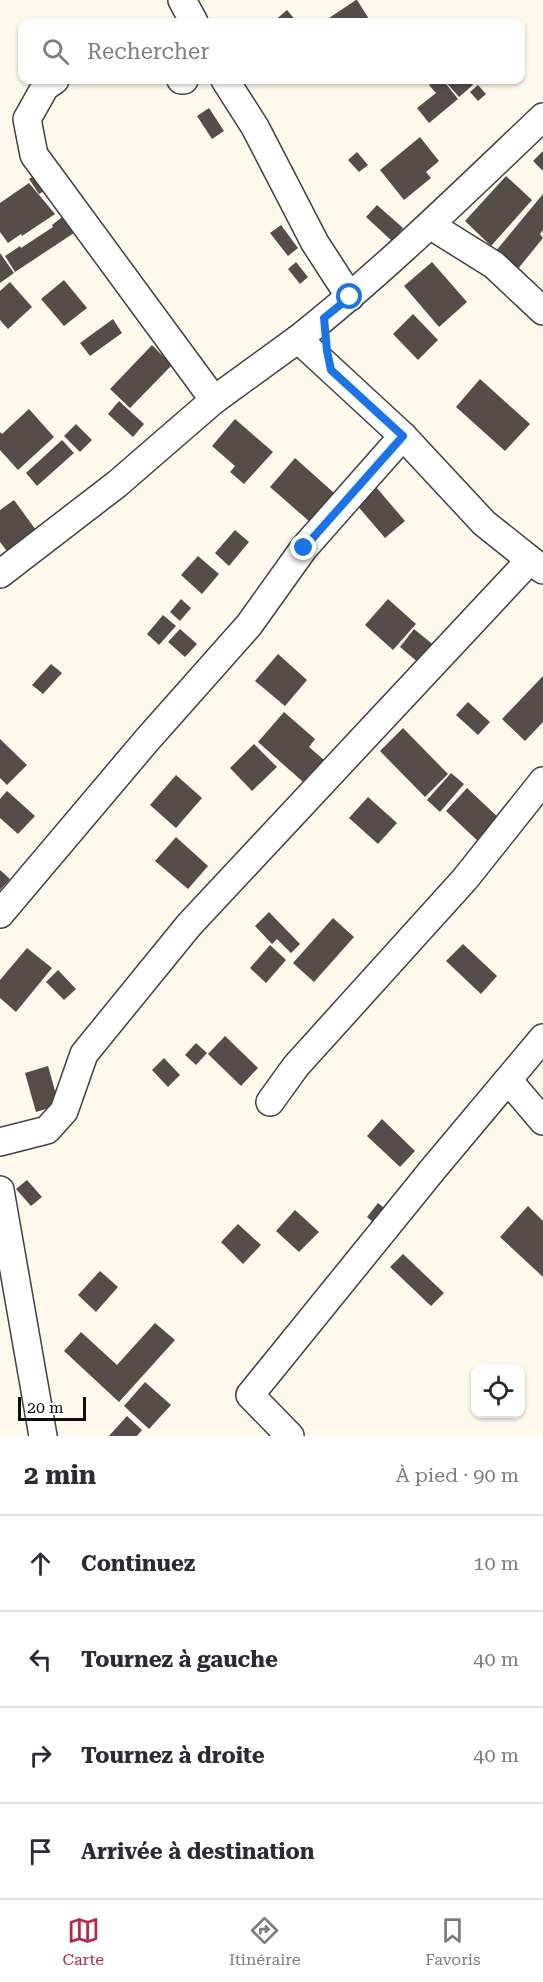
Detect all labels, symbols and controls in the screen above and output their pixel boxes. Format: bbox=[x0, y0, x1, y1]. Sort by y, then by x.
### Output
search box bbox=[18, 18, 525, 84]
icon: search bbox=[39, 35, 72, 68]
text: Rechercher bbox=[87, 39, 209, 64]
route start bbox=[336, 283, 362, 309]
route end bbox=[290, 534, 316, 560]
map controls bbox=[471, 1364, 525, 1418]
button: locate bbox=[471, 1364, 525, 1418]
scale bar bbox=[18, 1394, 86, 1422]
text: 20 m bbox=[27, 1398, 64, 1417]
text: 2 min bbox=[24, 1460, 96, 1490]
text: À pied · 90 m bbox=[396, 1463, 519, 1487]
icon: ahead bbox=[24, 1547, 57, 1580]
text: Continuez bbox=[81, 1551, 195, 1576]
text: 10 m bbox=[473, 1551, 519, 1575]
icon: left bbox=[24, 1643, 57, 1676]
text: Tournez à gauche bbox=[81, 1647, 278, 1672]
text: 40 m bbox=[473, 1647, 519, 1671]
icon: right bbox=[24, 1739, 57, 1772]
text: Tournez à droite bbox=[81, 1743, 265, 1768]
text: 40 m bbox=[473, 1743, 519, 1767]
icon: arrive bbox=[24, 1835, 57, 1868]
text: Arrivée à destination bbox=[81, 1839, 315, 1864]
tab: Carte bbox=[62, 1914, 104, 1969]
tab: Itinéraire bbox=[229, 1914, 300, 1969]
tab: Favoris bbox=[425, 1914, 481, 1969]

